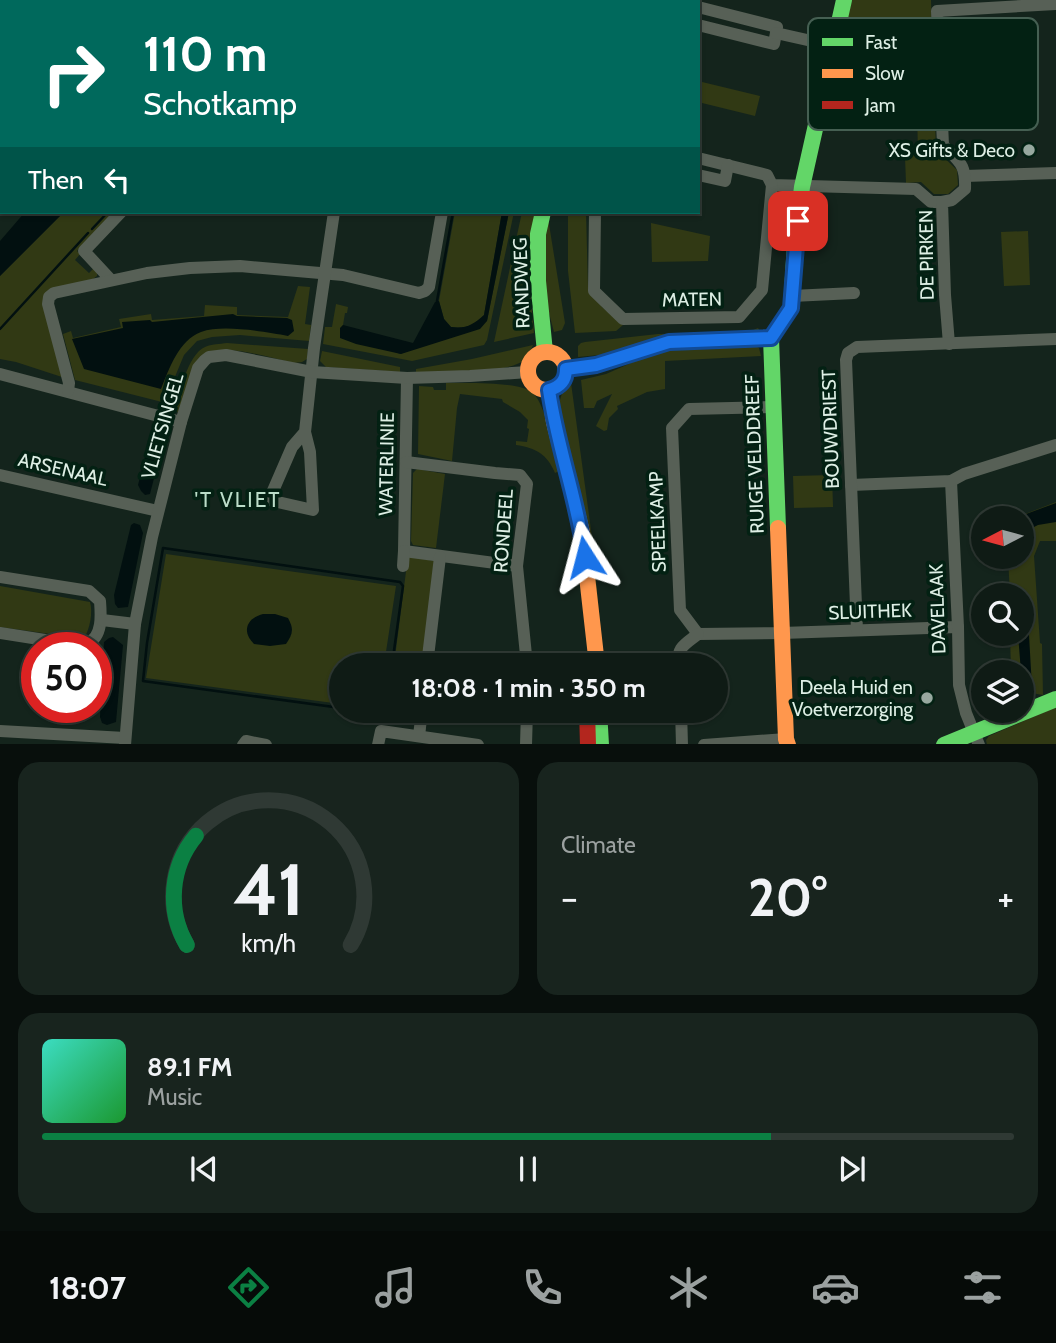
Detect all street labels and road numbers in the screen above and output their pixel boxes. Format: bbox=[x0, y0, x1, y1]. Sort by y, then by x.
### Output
street label: DE PIRKEN bbox=[914, 210, 939, 300]
street label: RANDWEG bbox=[508, 237, 535, 329]
street label: MATEN bbox=[662, 287, 722, 312]
street label: BOUWDRIEST bbox=[817, 369, 844, 489]
street label: VLIETSINGEL bbox=[136, 370, 189, 482]
street label: RUIGE VELDDREEF bbox=[740, 374, 769, 534]
street label: WATERLINIE bbox=[374, 412, 399, 516]
street label: ARSENAAL bbox=[16, 448, 110, 491]
street label: SPEELKAMP bbox=[644, 471, 671, 573]
street label: RONDEEL bbox=[489, 488, 518, 574]
street label: DAVELAAK bbox=[924, 563, 951, 654]
street label: SLUITHEK bbox=[828, 599, 912, 624]

